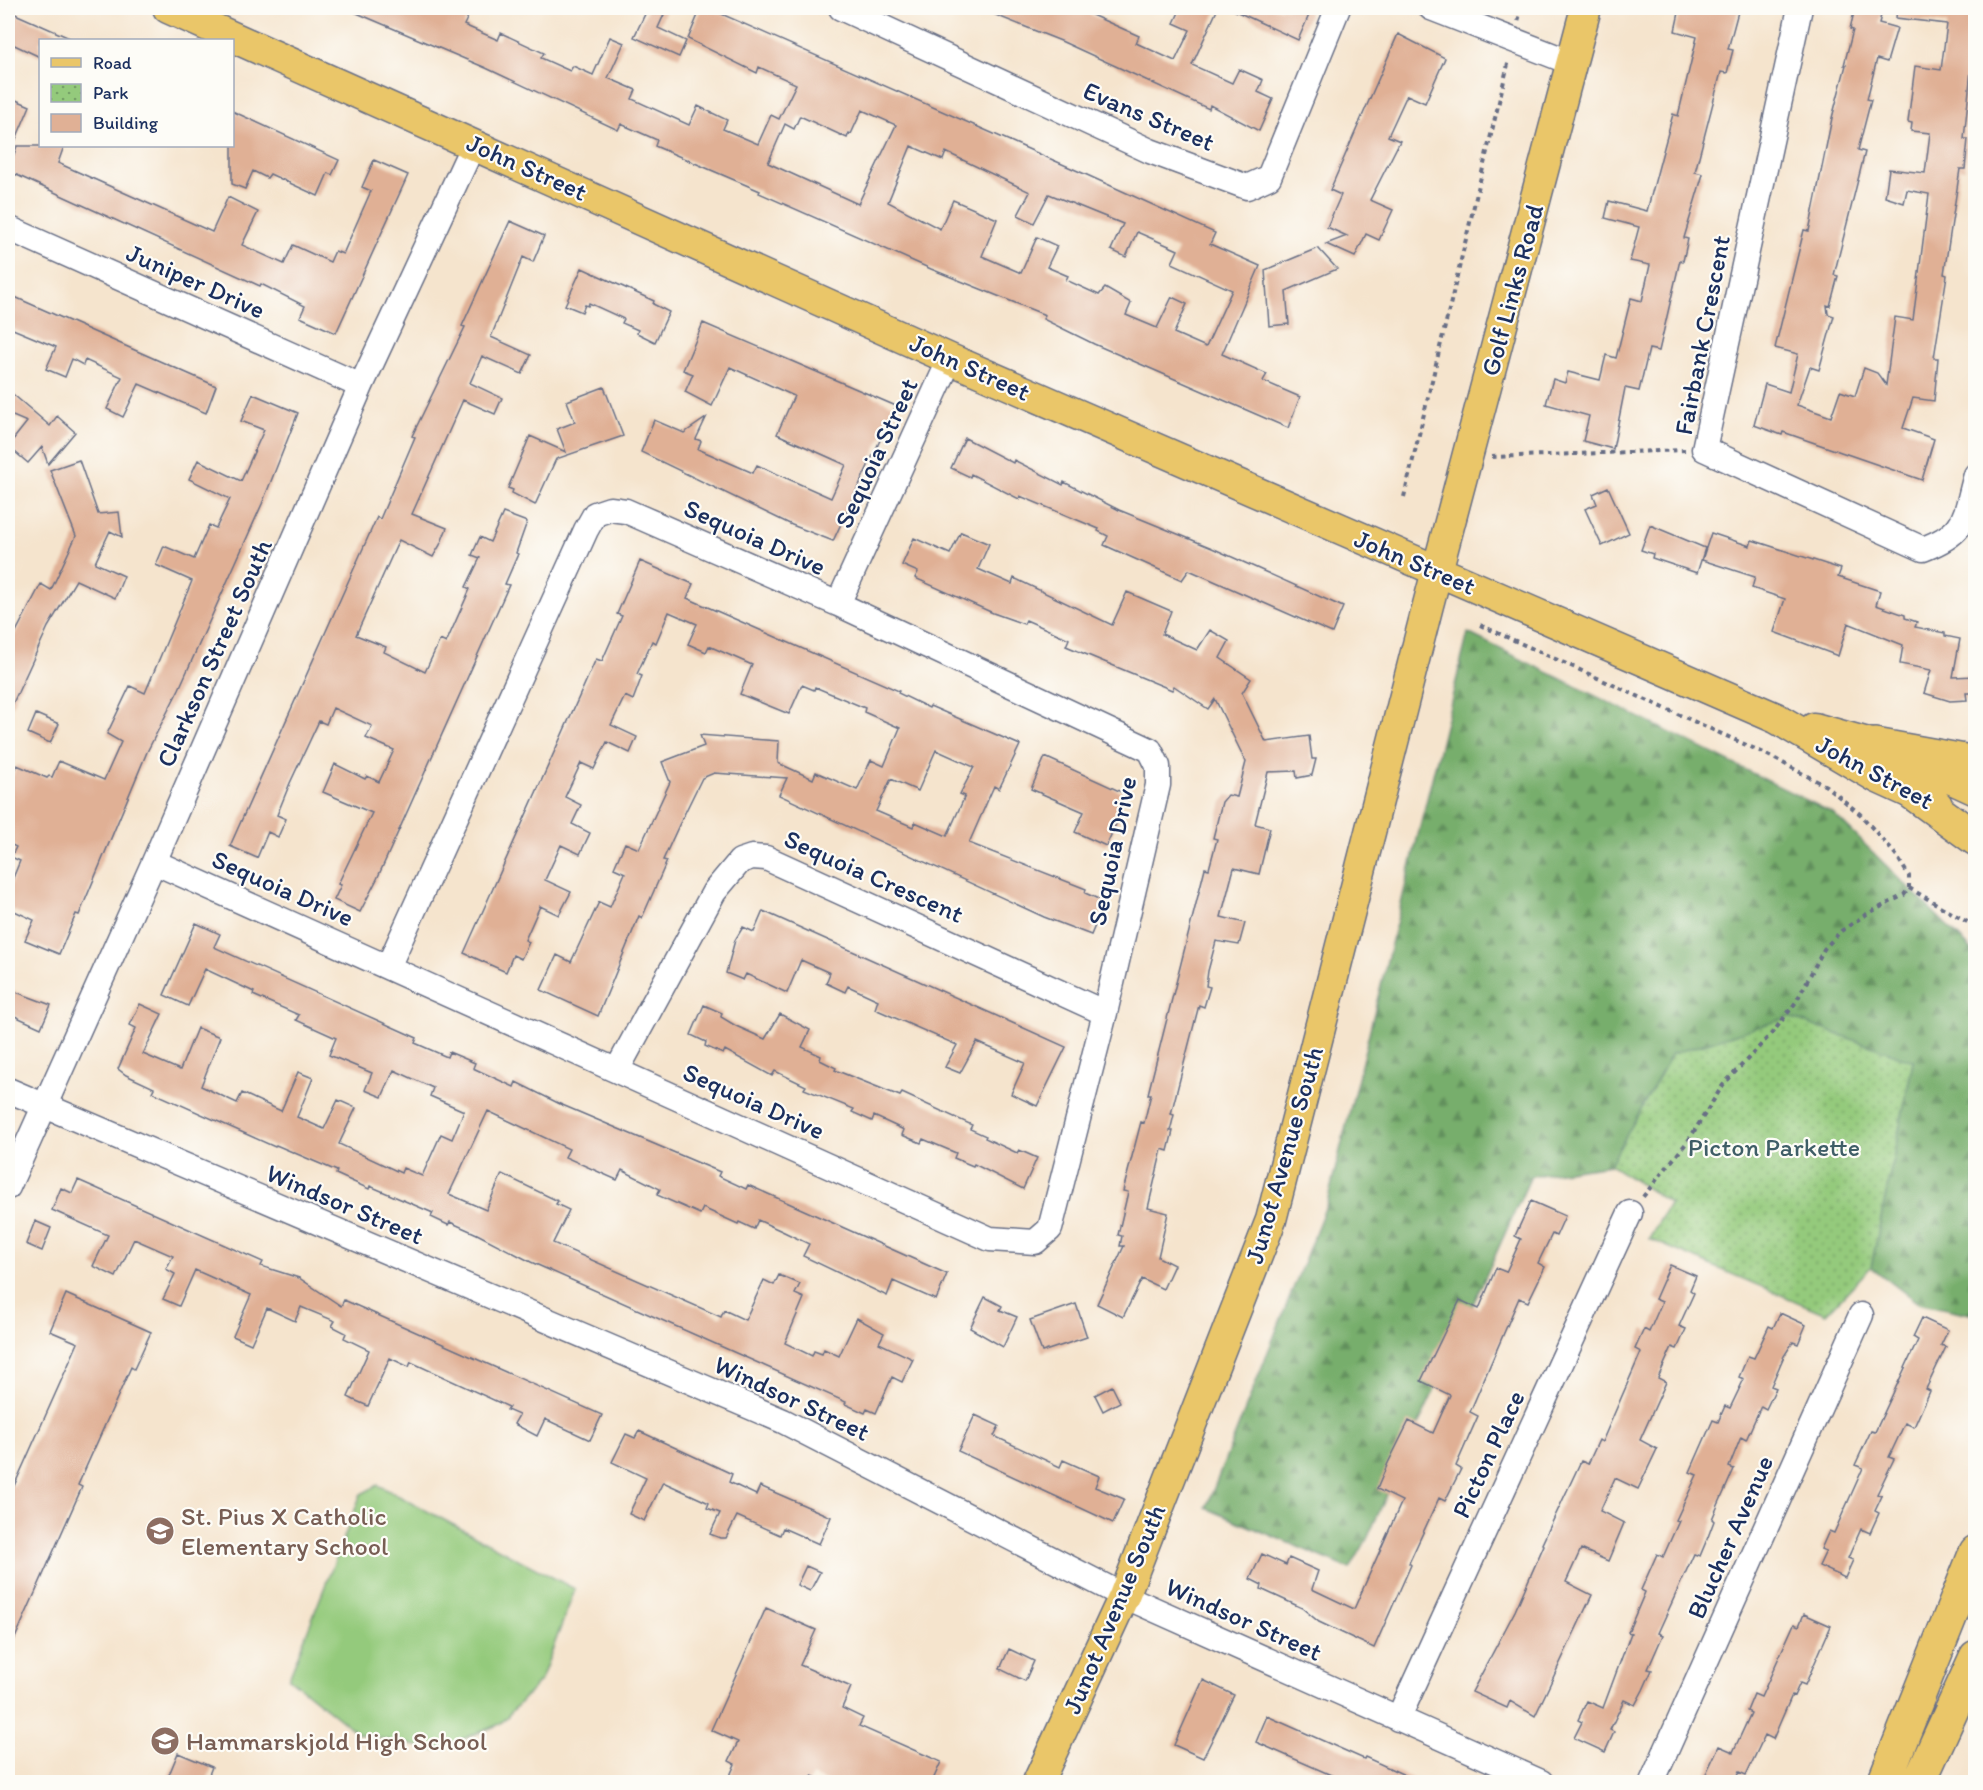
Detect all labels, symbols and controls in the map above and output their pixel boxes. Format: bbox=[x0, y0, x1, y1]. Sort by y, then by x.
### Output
legend bbox=[39, 39, 234, 147]
text: Road bbox=[93, 52, 132, 74]
street label: Evans Street bbox=[1078, 74, 1220, 158]
text: Park bbox=[93, 82, 128, 104]
text: Building bbox=[93, 112, 159, 134]
street label: John Street bbox=[462, 126, 592, 208]
street label: Golf Links Road bbox=[1474, 201, 1550, 379]
street label: Fairbank Crescent bbox=[1667, 232, 1737, 438]
street label: Juniper Drive bbox=[122, 236, 270, 326]
street label: John Street bbox=[905, 326, 1035, 408]
street label: Sequoia Street bbox=[827, 373, 925, 533]
street label: Sequoia Drive bbox=[679, 492, 831, 582]
street label: John Street bbox=[1350, 522, 1481, 602]
street label: Clarkson Street South bbox=[149, 534, 279, 772]
street label: John Street bbox=[1811, 728, 1939, 816]
street label: Sequoia Drive bbox=[1081, 774, 1143, 928]
street label: Sequoia Crescent bbox=[779, 822, 969, 930]
street label: Sequoia Drive bbox=[207, 843, 359, 933]
street label: Junot Avenue South bbox=[1238, 1043, 1330, 1267]
street label: Sequoia Drive bbox=[678, 1056, 830, 1146]
park label: Picton Parkette bbox=[1688, 1131, 1860, 1163]
street label: Windsor Street bbox=[261, 1156, 429, 1252]
street label: Windsor Street bbox=[709, 1348, 875, 1448]
street label: Picton Place bbox=[1445, 1385, 1531, 1523]
street label: Blucher Avenue bbox=[1680, 1450, 1780, 1624]
place label: St. Pius X Catholic Elementary School bbox=[181, 1500, 388, 1562]
street label: Junot Avenue South bbox=[1055, 1500, 1173, 1718]
school or university icon: St. Pius X Catholic Elementary School bbox=[144, 1515, 176, 1547]
street label: Windsor Street bbox=[1161, 1570, 1327, 1668]
school or university icon: Hammarskjold High School bbox=[149, 1725, 181, 1757]
place label: Hammarskjold High School bbox=[186, 1725, 487, 1757]

